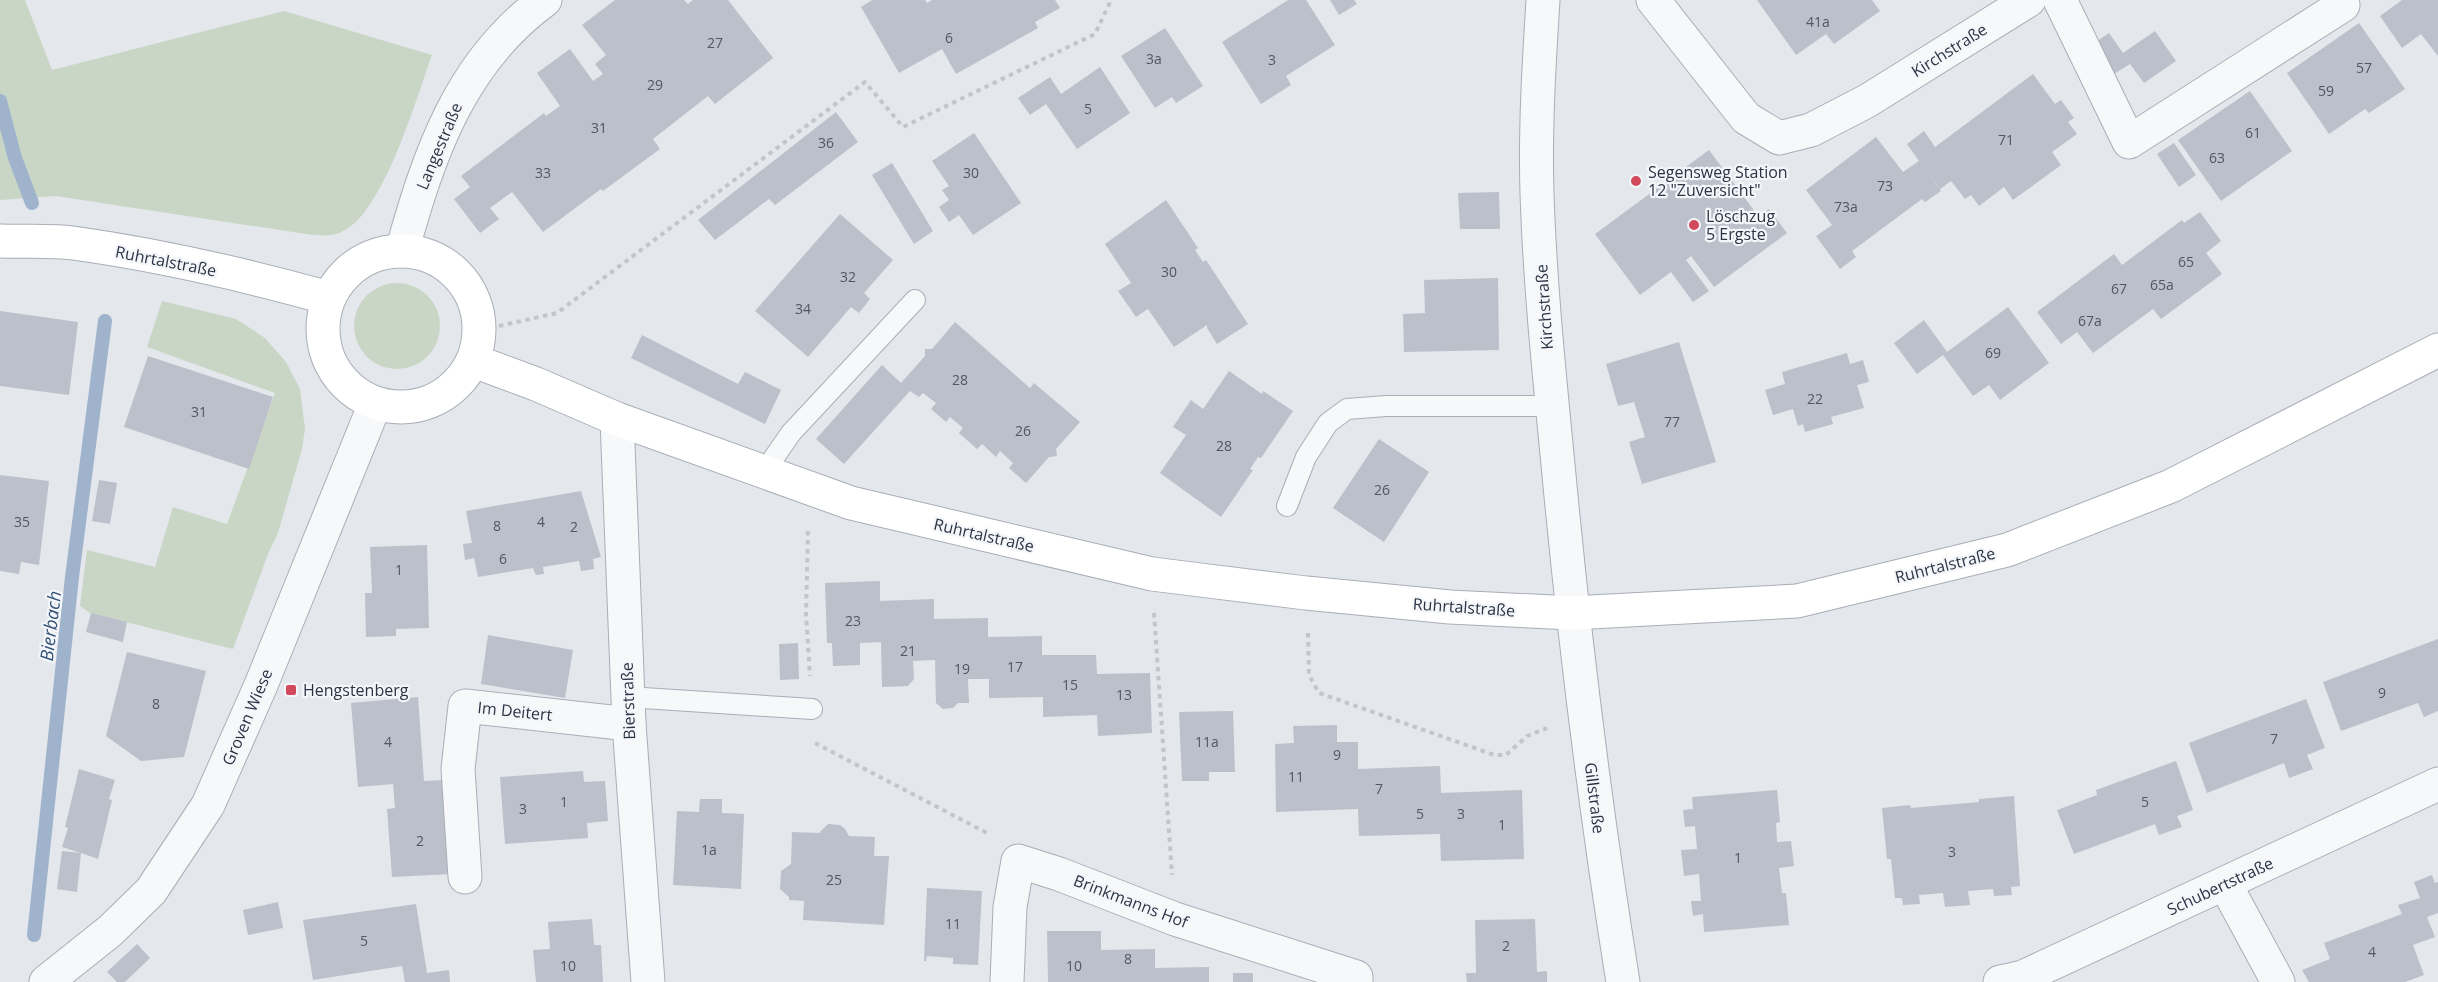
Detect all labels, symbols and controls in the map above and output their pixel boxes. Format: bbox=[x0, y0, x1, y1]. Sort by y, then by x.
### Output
house number: 41a bbox=[1806, 12, 1830, 31]
street label: Kirchstraße bbox=[1907, 18, 1991, 82]
house number: 6 bbox=[945, 28, 953, 47]
house number: 27 bbox=[707, 33, 723, 52]
house number: 3a bbox=[1146, 49, 1162, 68]
house number: 3 bbox=[1268, 50, 1276, 69]
house number: 57 bbox=[2356, 58, 2372, 77]
house number: 29 bbox=[647, 75, 663, 94]
house number: 59 bbox=[2318, 81, 2334, 100]
street label: Langestraße bbox=[411, 99, 467, 193]
house number: 5 bbox=[1084, 99, 1092, 118]
house number: 31 bbox=[591, 118, 607, 137]
house number: 61 bbox=[2245, 123, 2261, 142]
house number: 71 bbox=[1998, 130, 2014, 149]
house number: 36 bbox=[818, 133, 834, 152]
house number: 63 bbox=[2209, 148, 2225, 167]
place label: Segensweg Station 12 "Zuversicht" bbox=[1648, 161, 1788, 201]
house number: 33 bbox=[535, 163, 551, 182]
house number: 30 bbox=[963, 163, 979, 182]
marker: Segensweg Station 12 "Zuversicht" bbox=[1629, 174, 1643, 188]
house number: 73 bbox=[1877, 176, 1893, 195]
house number: 73a bbox=[1834, 197, 1858, 216]
place label: Löschzug 5 Ergste bbox=[1706, 205, 1775, 245]
marker: Löschzug 5 Ergste bbox=[1687, 218, 1701, 232]
street label: Ruhrtalstraße bbox=[114, 240, 218, 282]
house number: 65 bbox=[2178, 252, 2194, 271]
house number: 30 bbox=[1161, 262, 1177, 281]
street label: Kirchstraße bbox=[1530, 264, 1558, 350]
house number: 32 bbox=[840, 267, 856, 286]
house number: 65a bbox=[2150, 275, 2174, 294]
house number: 67 bbox=[2111, 279, 2127, 298]
house number: 34 bbox=[795, 299, 811, 318]
house number: 67a bbox=[2078, 311, 2102, 330]
house number: 69 bbox=[1985, 343, 2001, 362]
house number: 28 bbox=[952, 370, 968, 389]
house number: 22 bbox=[1807, 389, 1823, 408]
house number: 31 bbox=[191, 402, 207, 421]
house number: 77 bbox=[1664, 412, 1680, 431]
house number: 26 bbox=[1015, 421, 1031, 440]
house number: 28 bbox=[1216, 436, 1232, 455]
house number: 26 bbox=[1374, 480, 1390, 499]
house number: 35 bbox=[14, 512, 30, 531]
house number: 4 bbox=[537, 512, 545, 531]
street label: Ruhrtalstraße bbox=[932, 513, 1036, 557]
house number: 8 bbox=[493, 516, 501, 535]
house number: 2 bbox=[570, 517, 578, 536]
street label: Ruhrtalstraße bbox=[1893, 542, 1997, 588]
house number: 6 bbox=[499, 549, 507, 568]
house number: 1 bbox=[395, 560, 403, 579]
water label: Bierbach bbox=[34, 589, 66, 662]
street label: Ruhrtalstraße bbox=[1412, 592, 1516, 622]
house number: 23 bbox=[845, 611, 861, 630]
house number: 21 bbox=[900, 641, 916, 660]
house number: 17 bbox=[1007, 657, 1023, 676]
house number: 19 bbox=[954, 659, 970, 678]
street label: Bierstraße bbox=[616, 662, 640, 740]
street label: Groven Wiese bbox=[217, 665, 277, 769]
house number: 15 bbox=[1062, 675, 1078, 694]
place label: Hengstenberg bbox=[303, 679, 409, 701]
marker: Hengstenberg bbox=[284, 683, 298, 697]
house number: 9 bbox=[2378, 683, 2386, 702]
house number: 13 bbox=[1116, 685, 1132, 704]
house number: 8 bbox=[152, 694, 160, 713]
street label: Im Deitert bbox=[477, 696, 554, 726]
house number: 7 bbox=[2270, 729, 2278, 748]
house number: 4 bbox=[384, 732, 392, 751]
house number: 11a bbox=[1195, 732, 1219, 751]
house number: 9 bbox=[1333, 745, 1341, 764]
street label: Gillstraße bbox=[1580, 761, 1610, 835]
house number: 11 bbox=[1288, 767, 1304, 786]
house number: 7 bbox=[1375, 779, 1383, 798]
house number: 1 bbox=[560, 792, 568, 811]
house number: 5 bbox=[2141, 792, 2149, 811]
house number: 3 bbox=[519, 799, 527, 818]
house number: 5 bbox=[1416, 804, 1424, 823]
house number: 3 bbox=[1457, 804, 1465, 823]
house number: 1 bbox=[1498, 815, 1506, 834]
house number: 2 bbox=[416, 831, 424, 850]
house number: 1a bbox=[701, 840, 717, 859]
house number: 3 bbox=[1948, 842, 1956, 861]
house number: 1 bbox=[1734, 848, 1742, 867]
street label: Schubertstraße bbox=[2163, 852, 2277, 920]
street label: Brinkmanns Hof bbox=[1071, 869, 1193, 934]
house number: 25 bbox=[826, 870, 842, 889]
house number: 11 bbox=[945, 914, 961, 933]
house number: 5 bbox=[360, 931, 368, 950]
house number: 2 bbox=[1502, 936, 1510, 955]
house number: 4 bbox=[2368, 942, 2376, 961]
house number: 8 bbox=[1124, 949, 1132, 968]
house number: 10 bbox=[560, 956, 576, 975]
house number: 10 bbox=[1066, 956, 1082, 975]

